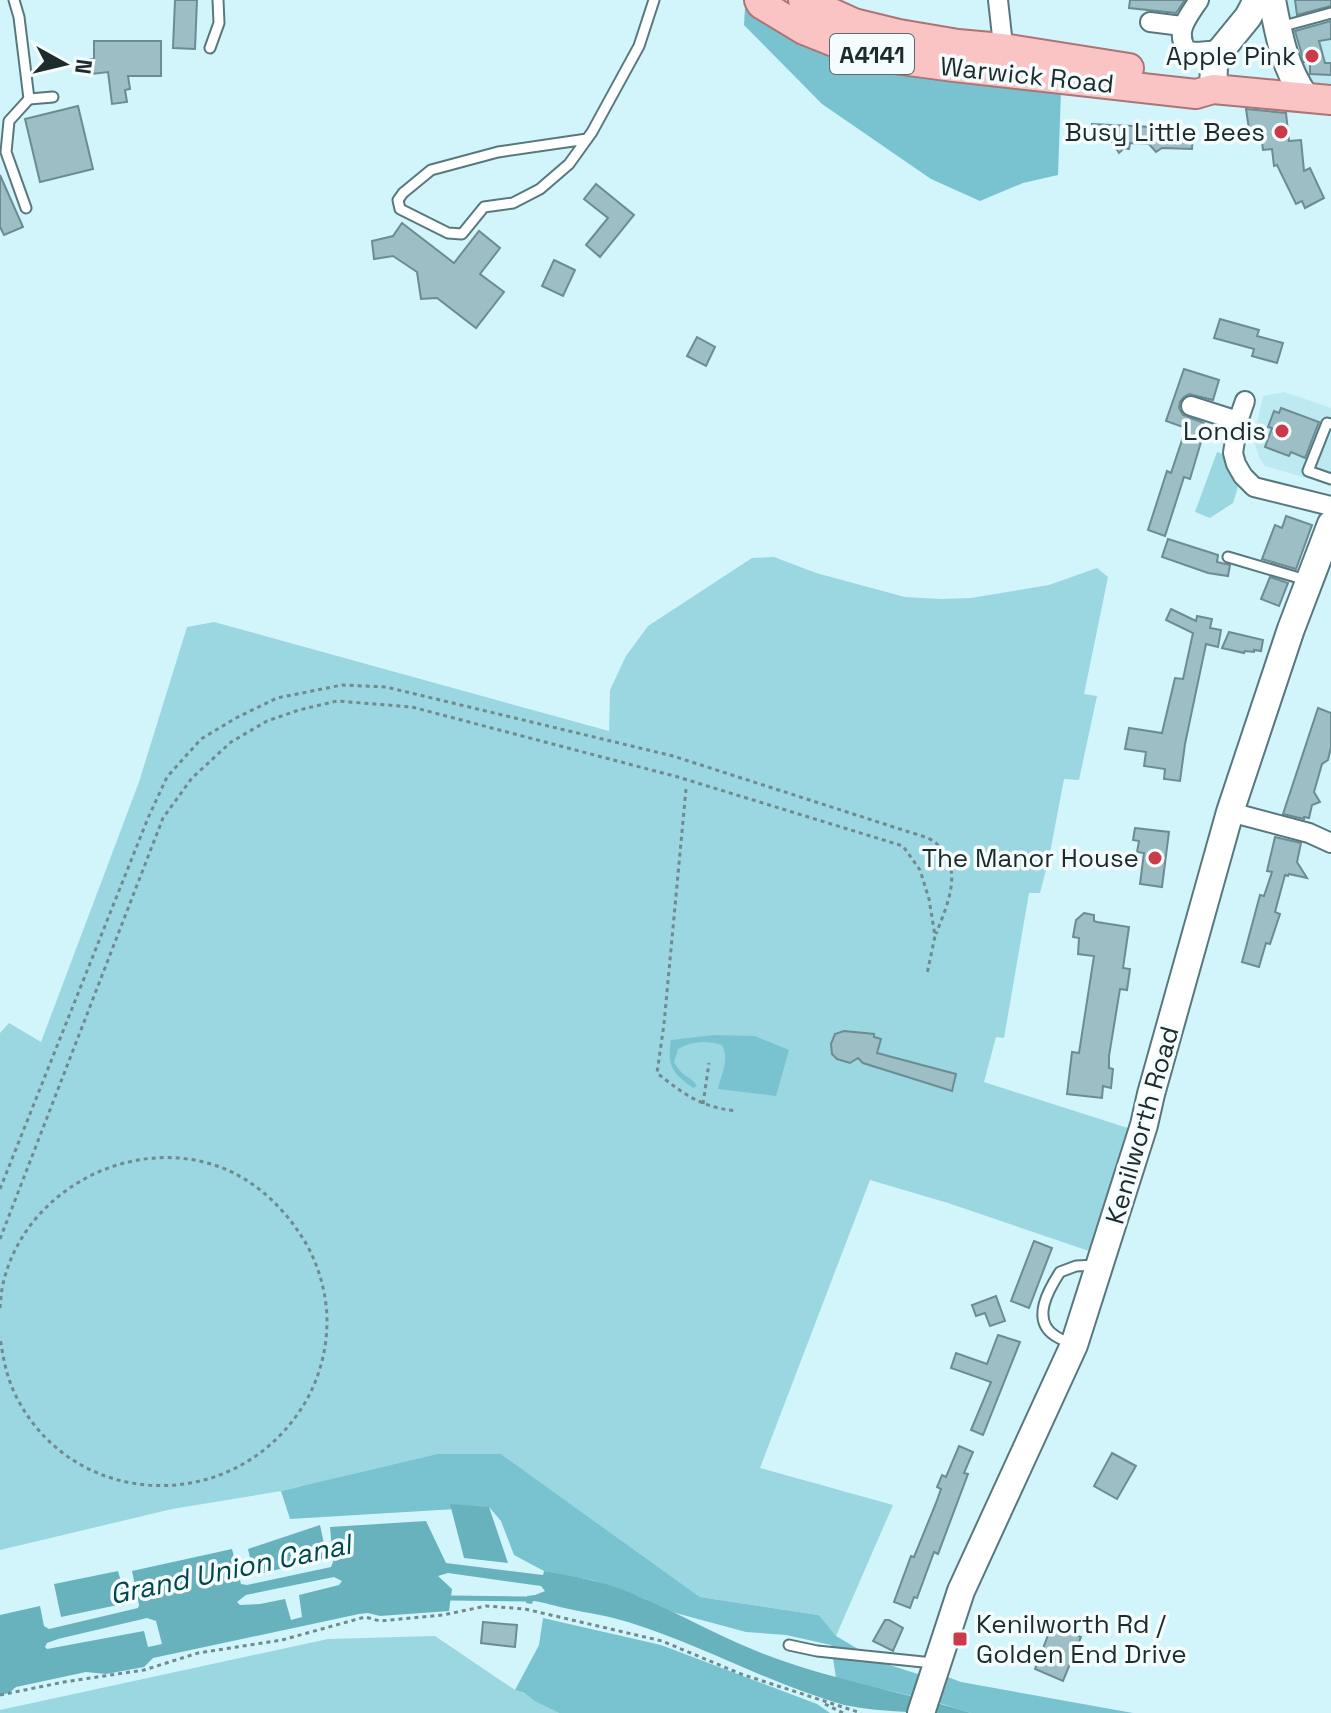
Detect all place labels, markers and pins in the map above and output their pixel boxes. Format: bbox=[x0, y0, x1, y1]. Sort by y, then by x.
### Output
place label: Apple Pink bbox=[1166, 39, 1296, 73]
marker: Apple Pink bbox=[1303, 47, 1321, 65]
place label: Busy Little Bees bbox=[1065, 115, 1265, 149]
marker: Busy Little Bees bbox=[1272, 123, 1290, 141]
place label: Londis bbox=[1183, 414, 1266, 448]
marker: Londis bbox=[1273, 422, 1291, 440]
place label: The Manor House bbox=[922, 841, 1139, 875]
marker: The Manor House bbox=[1146, 849, 1164, 867]
place label: Kenilworth Rd / Golden End Drive bbox=[976, 1607, 1187, 1671]
marker: Kenilworth Rd / Golden End Drive bbox=[951, 1630, 969, 1648]

